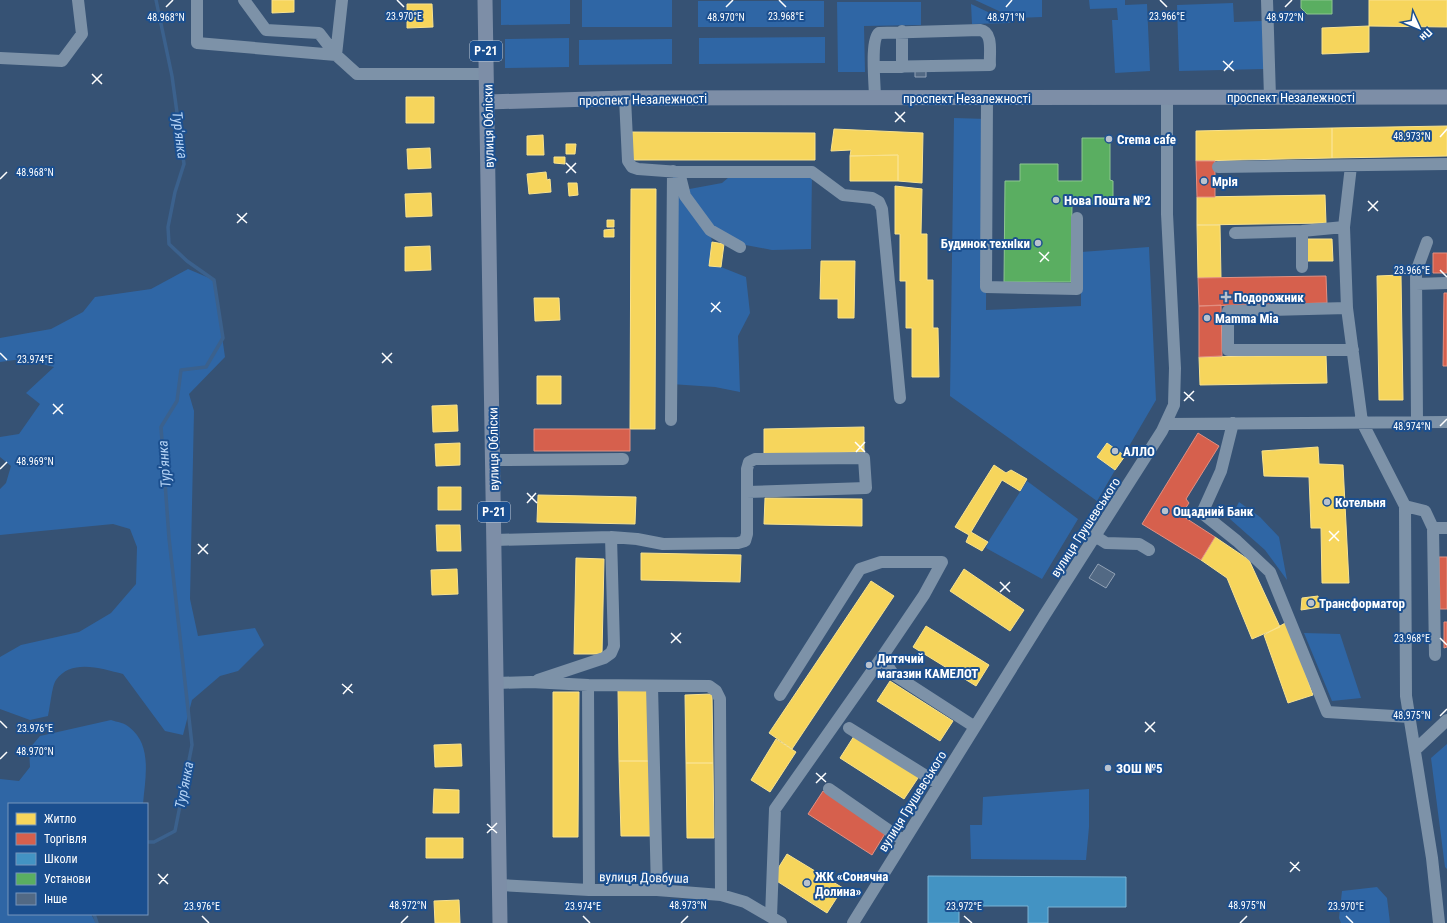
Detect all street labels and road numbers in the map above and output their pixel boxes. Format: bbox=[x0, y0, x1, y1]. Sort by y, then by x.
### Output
road number: Р-21 bbox=[470, 41, 502, 61]
street label: вулиця Обліски bbox=[480, 84, 497, 168]
street label: проспект Незалежності bbox=[1227, 90, 1355, 105]
street label: проспект Незалежності bbox=[579, 91, 707, 108]
street label: проспект Незалежності bbox=[903, 91, 1031, 106]
street label: вулиця Обліски bbox=[485, 407, 502, 491]
street label: вулиця Грушевського bbox=[1048, 475, 1123, 580]
road number: Р-21 bbox=[478, 502, 510, 522]
street label: вулиця Грушевського bbox=[875, 748, 949, 854]
street label: вулиця Довбуша bbox=[599, 869, 689, 886]

